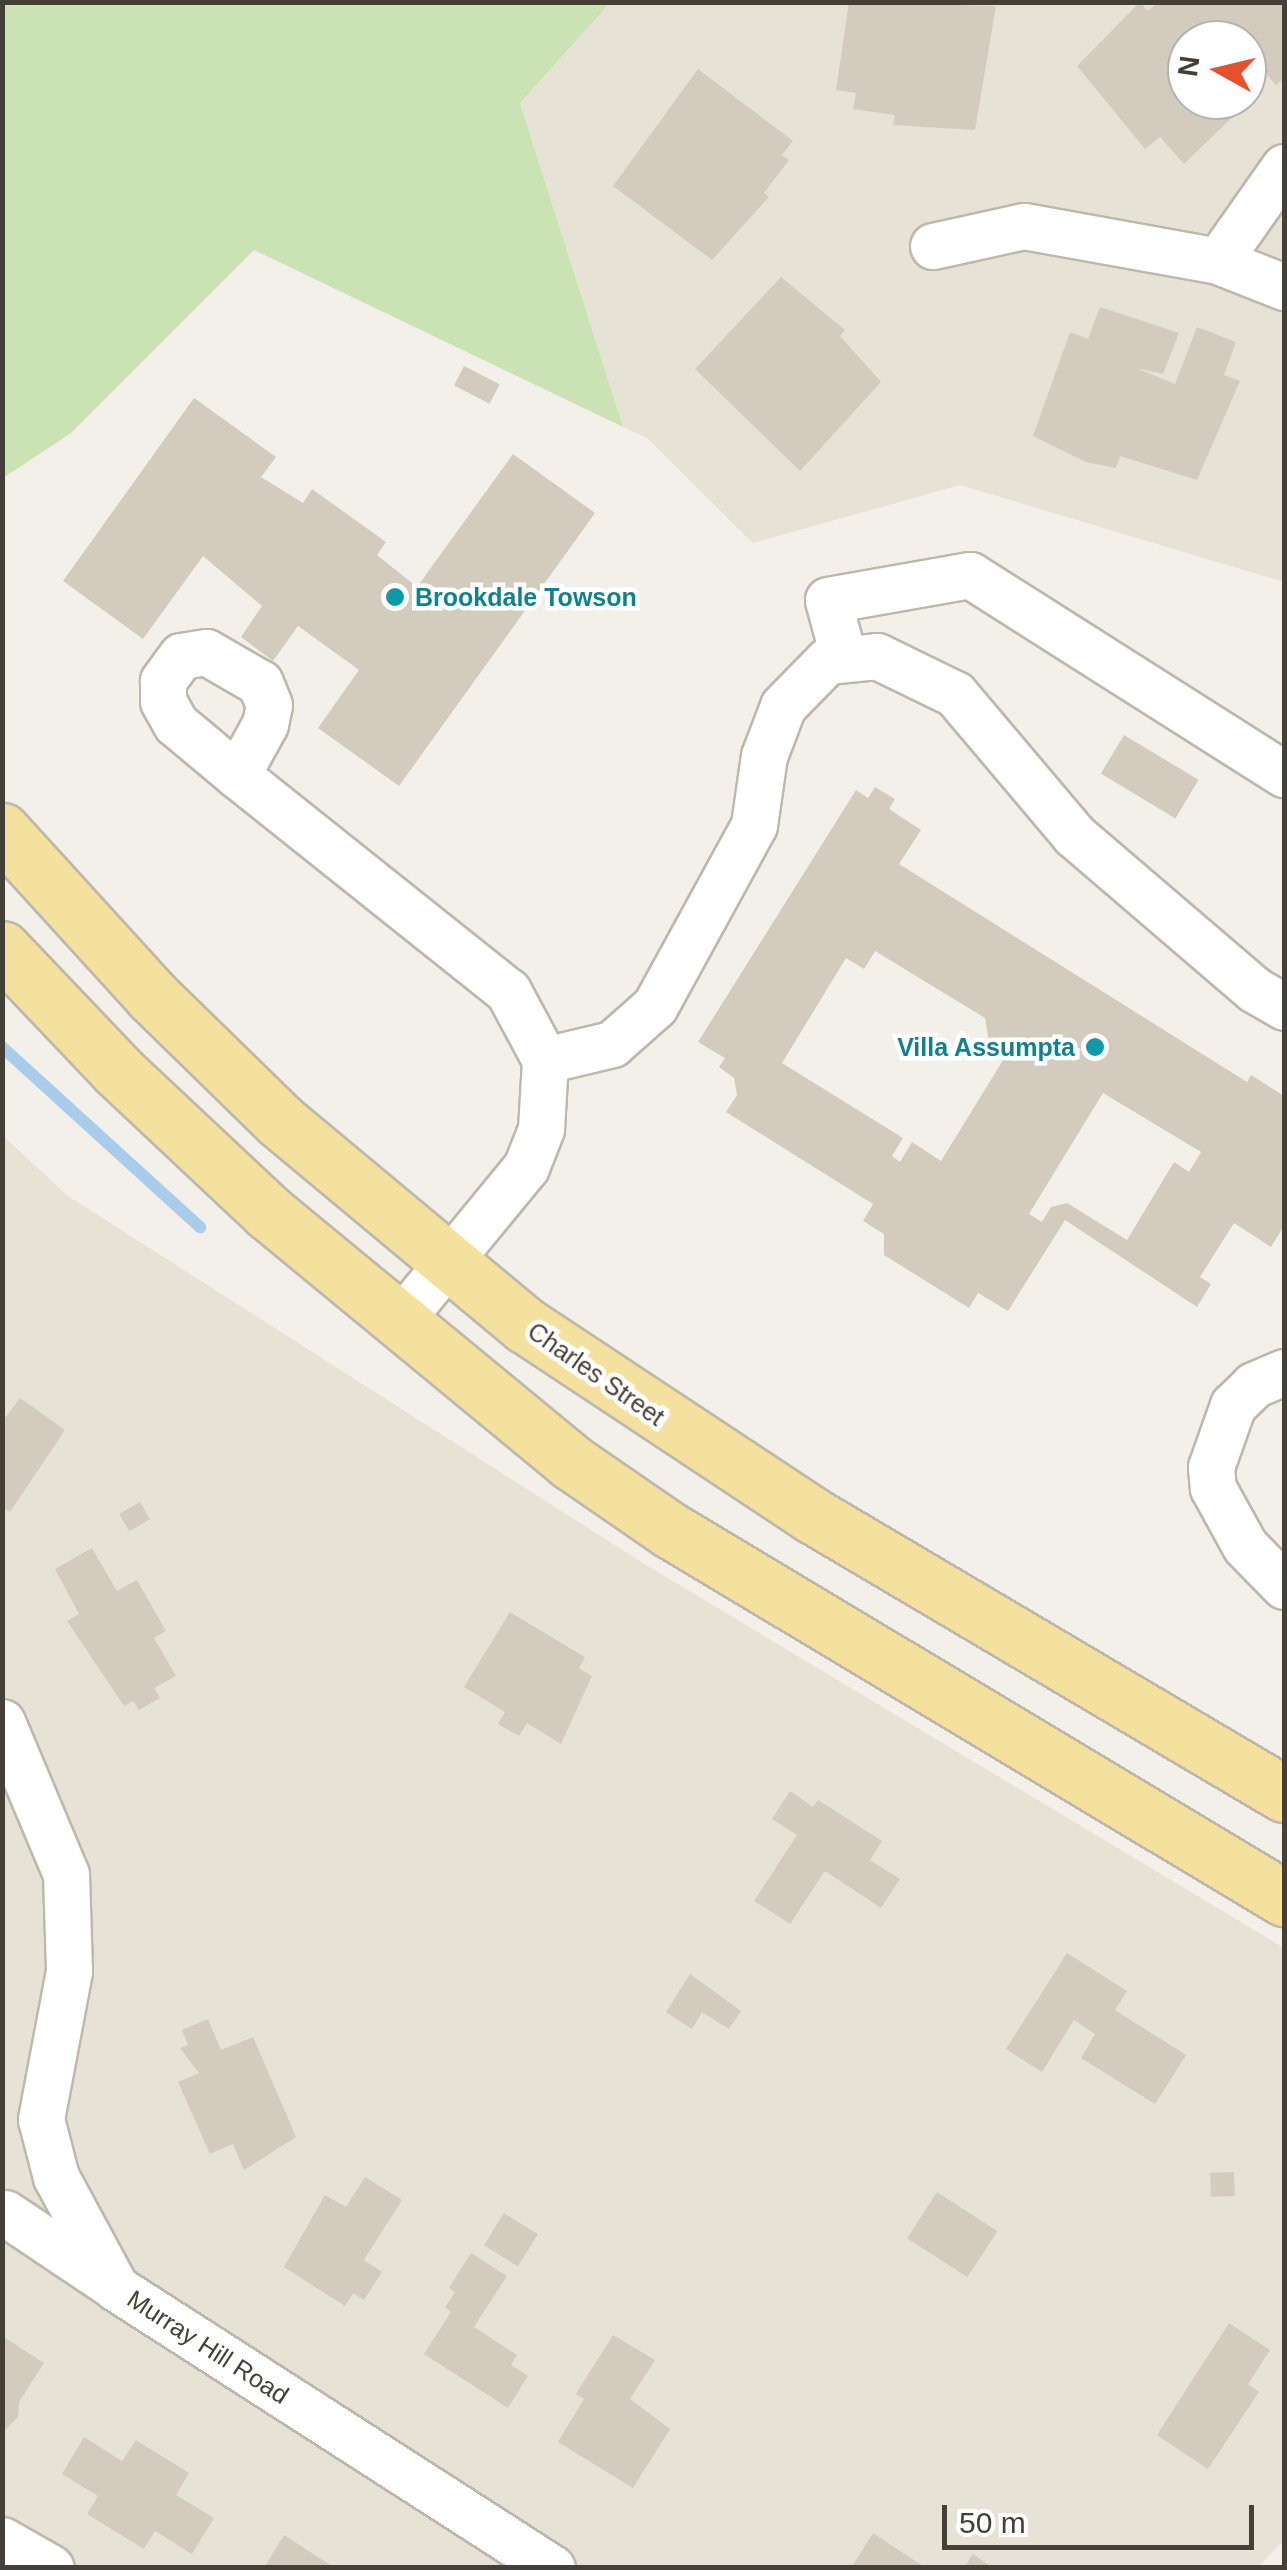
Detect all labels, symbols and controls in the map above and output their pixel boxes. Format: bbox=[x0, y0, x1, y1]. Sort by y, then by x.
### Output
north arrow bbox=[1167, 20, 1267, 120]
text: N bbox=[1172, 54, 1206, 78]
place label: Brookdale Towson bbox=[415, 582, 637, 612]
marker: Brookdale Towson bbox=[384, 586, 406, 608]
place label: Villa Assumpta bbox=[896, 1032, 1075, 1062]
marker: Villa Assumpta bbox=[1084, 1036, 1106, 1058]
street label: Charles Street bbox=[522, 1316, 670, 1432]
street label: Murray Hill Road bbox=[122, 2284, 294, 2410]
scale bar bbox=[947, 2485, 1260, 2547]
text: 50 m bbox=[959, 2506, 1026, 2539]

